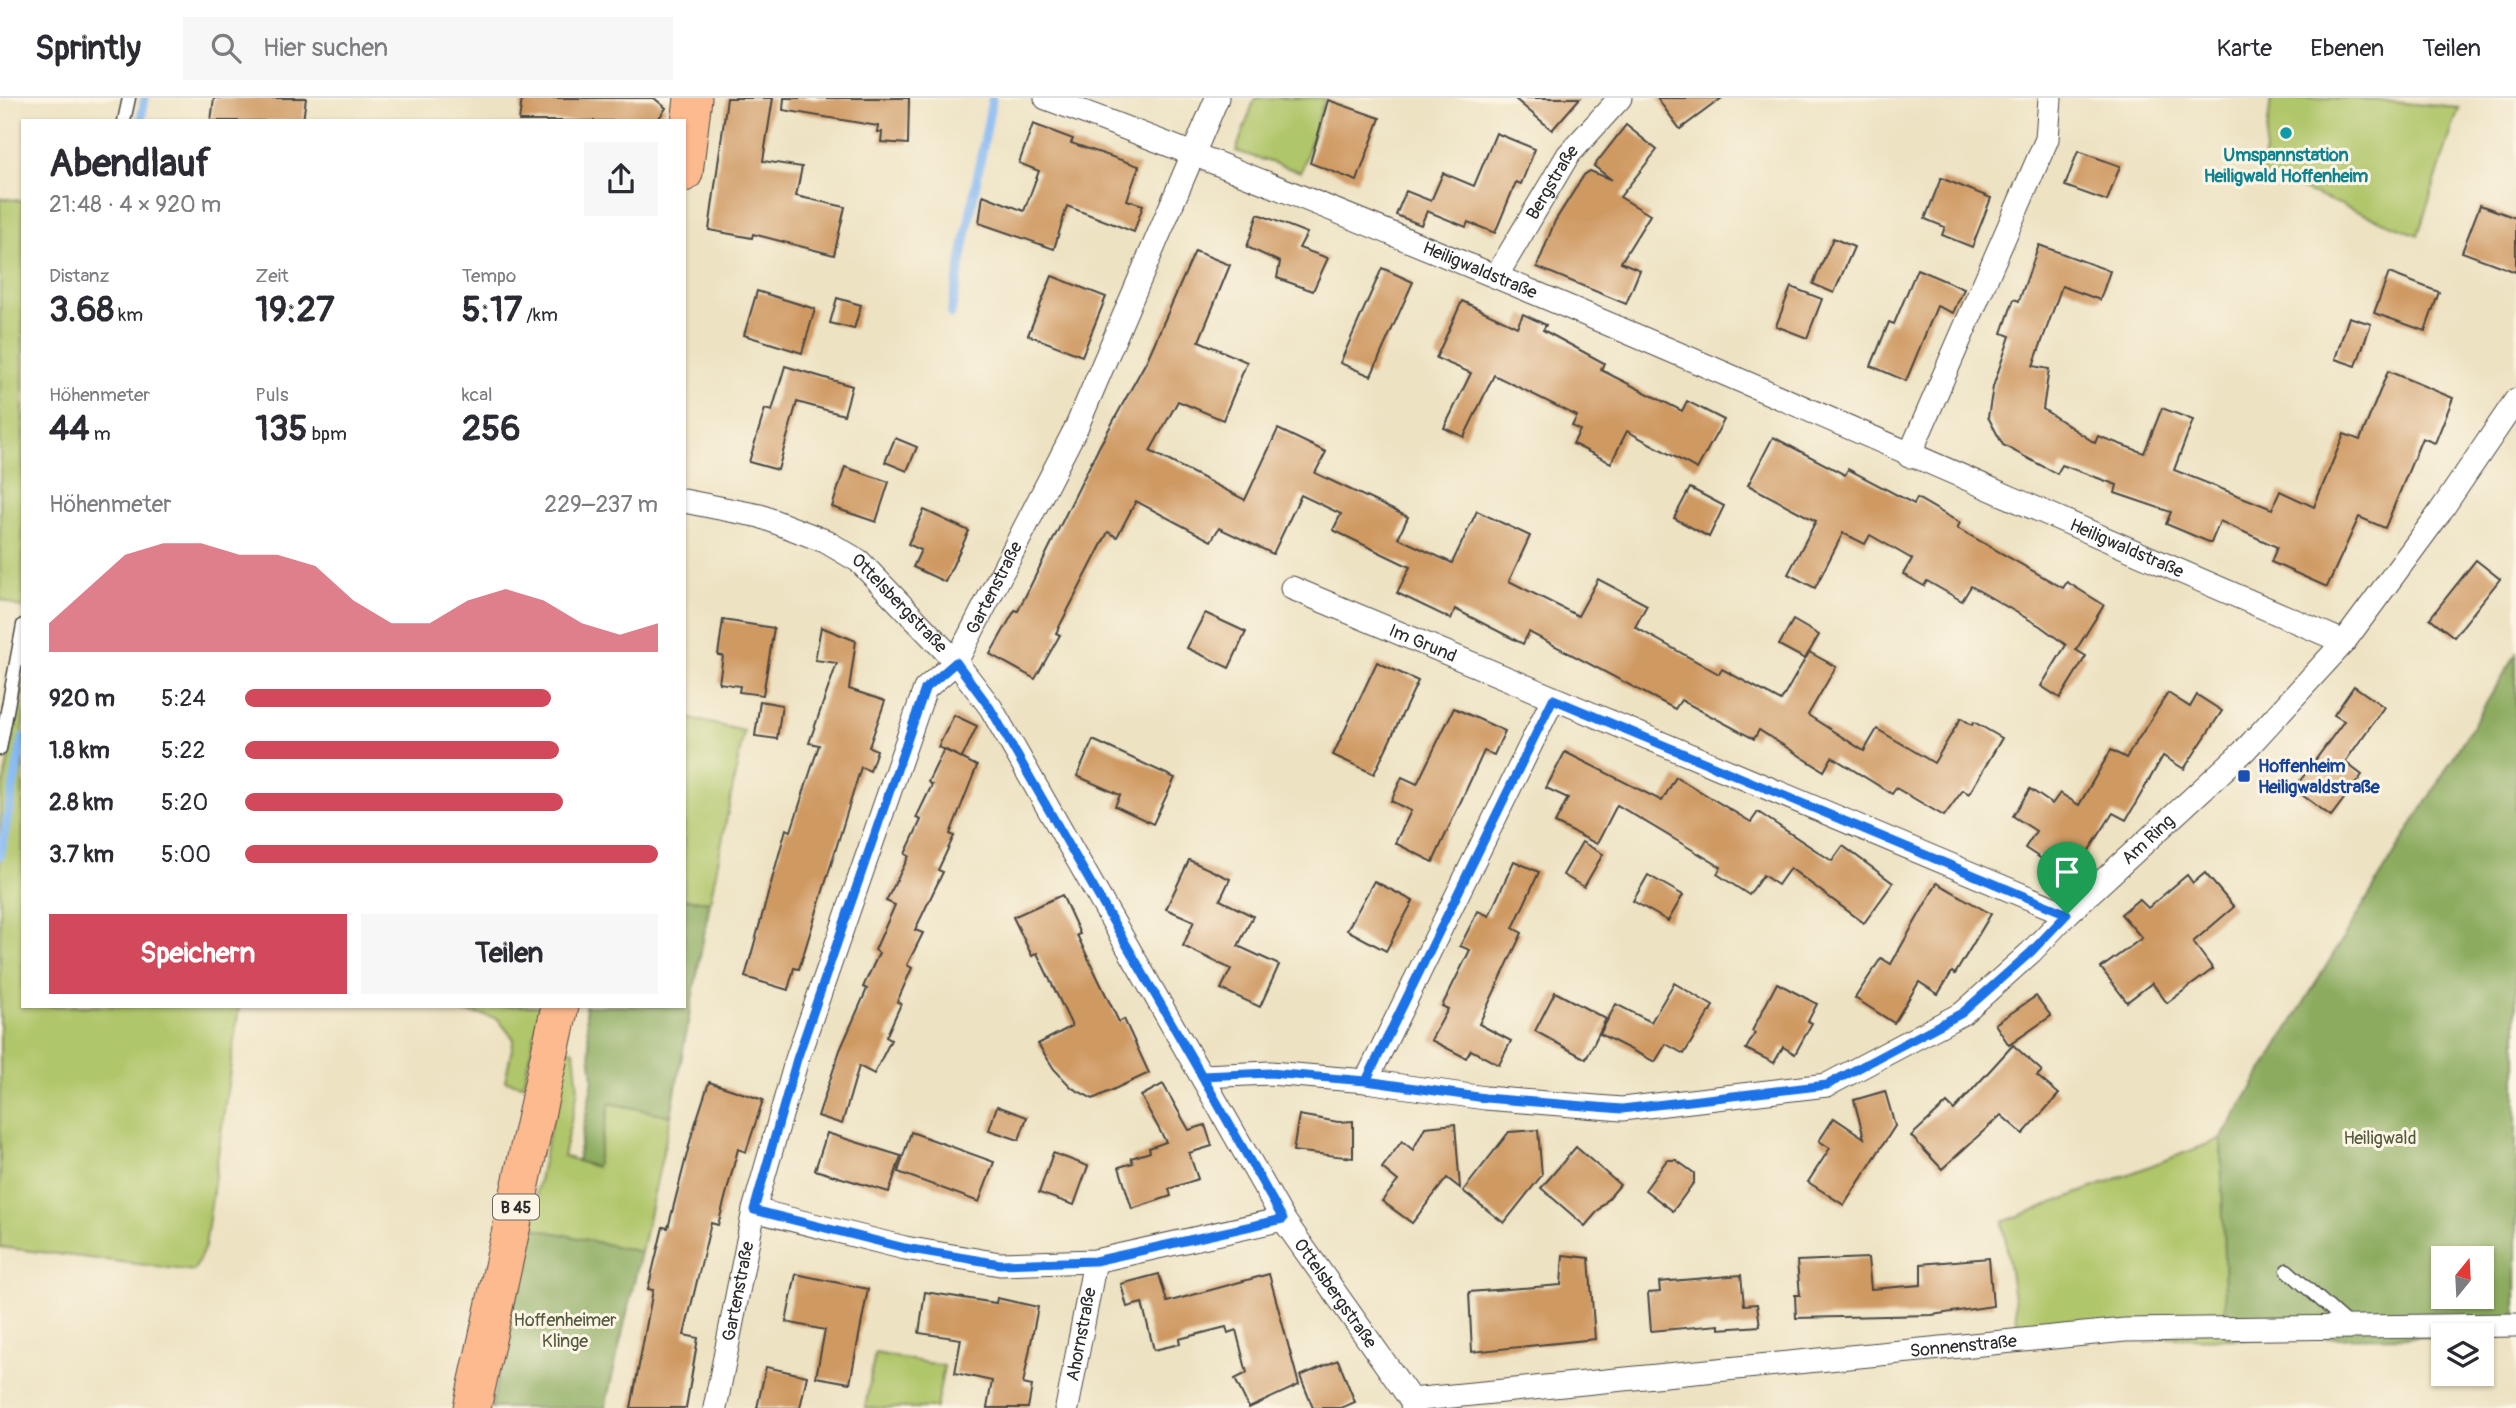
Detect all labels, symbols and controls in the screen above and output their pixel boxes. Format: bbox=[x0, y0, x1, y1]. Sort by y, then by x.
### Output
search box bbox=[183, 17, 673, 80]
text: Sprintly bbox=[35, 28, 141, 69]
icon: search bbox=[207, 29, 245, 67]
text: Hier suchen bbox=[263, 32, 388, 64]
text: Karte bbox=[2217, 34, 2272, 63]
text: Ebenen bbox=[2310, 34, 2384, 63]
text: Teilen bbox=[2422, 34, 2481, 63]
marker: Umspannstation Heiligwald Hoffenheim bbox=[2278, 125, 2294, 141]
text: Abendlauf bbox=[49, 140, 211, 188]
street label: Bergstraße bbox=[1521, 140, 1584, 224]
button: share bbox=[584, 142, 658, 216]
place label: Umspannstation Heiligwald Hoffenheim bbox=[2204, 144, 2368, 188]
text: 21:48 · 4 × 920 m bbox=[49, 190, 221, 219]
street label: Heiligwaldstraße bbox=[1419, 237, 1541, 305]
text: Distanz bbox=[49, 264, 109, 288]
text: Zeit bbox=[255, 264, 289, 288]
text: Tempo bbox=[462, 264, 516, 288]
text: 3.68 bbox=[49, 288, 114, 332]
text: 19:27 bbox=[255, 288, 334, 332]
text: 5:17 bbox=[462, 288, 522, 332]
text: km bbox=[114, 303, 143, 327]
text: /km bbox=[522, 303, 558, 327]
text: Höhenmeter bbox=[49, 383, 150, 407]
text: Puls bbox=[255, 383, 288, 407]
text: kcal bbox=[462, 383, 493, 407]
text: 44 bbox=[49, 407, 90, 451]
text: 135 bbox=[255, 407, 308, 451]
text: 256 bbox=[462, 407, 521, 451]
text: m bbox=[90, 422, 111, 446]
text: bpm bbox=[308, 422, 347, 446]
text: Höhenmeter bbox=[49, 490, 171, 519]
text: 229–237 m bbox=[544, 490, 658, 519]
street label: Heiligwaldstraße bbox=[2066, 514, 2187, 583]
street label: Gartenstraße bbox=[961, 537, 1028, 638]
street label: Ottelsbergstraße bbox=[848, 548, 952, 658]
street label: Im Grund bbox=[1385, 619, 1460, 668]
text: 920 m bbox=[49, 684, 115, 713]
text: 5:24 bbox=[161, 684, 206, 713]
text: 1.8 km bbox=[49, 736, 110, 765]
text: 5:22 bbox=[161, 736, 205, 765]
place label: Hoffenheim Heiligwaldstraße bbox=[2258, 755, 2381, 799]
marker: Hoffenheim Heiligwaldstraße bbox=[2236, 768, 2252, 784]
text: 2.8 km bbox=[49, 788, 114, 817]
text: 5:20 bbox=[161, 788, 208, 817]
street label: Am Ring bbox=[2117, 810, 2180, 870]
text: 3.7 km bbox=[49, 840, 114, 869]
text: 5:00 bbox=[161, 840, 211, 869]
pin bbox=[2037, 842, 2097, 914]
icon: arrive bbox=[2048, 853, 2086, 891]
button: Speichern bbox=[49, 914, 347, 994]
button: Teilen bbox=[361, 914, 658, 994]
park label: Heiligwald bbox=[2344, 1127, 2416, 1150]
road number: B 45 bbox=[493, 1194, 539, 1219]
street label: Ottelsbergstraße bbox=[1288, 1234, 1382, 1353]
street label: Gartenstraße bbox=[717, 1239, 760, 1343]
north arrow bbox=[2431, 1246, 2494, 1309]
map controls bbox=[2431, 1246, 2494, 1386]
street label: Ahornstraße bbox=[1061, 1286, 1102, 1383]
park label: Hoffenheimer Klinge bbox=[514, 1309, 617, 1353]
button: layers bbox=[2431, 1323, 2494, 1386]
street label: Sonnenstraße bbox=[1909, 1330, 2018, 1363]

